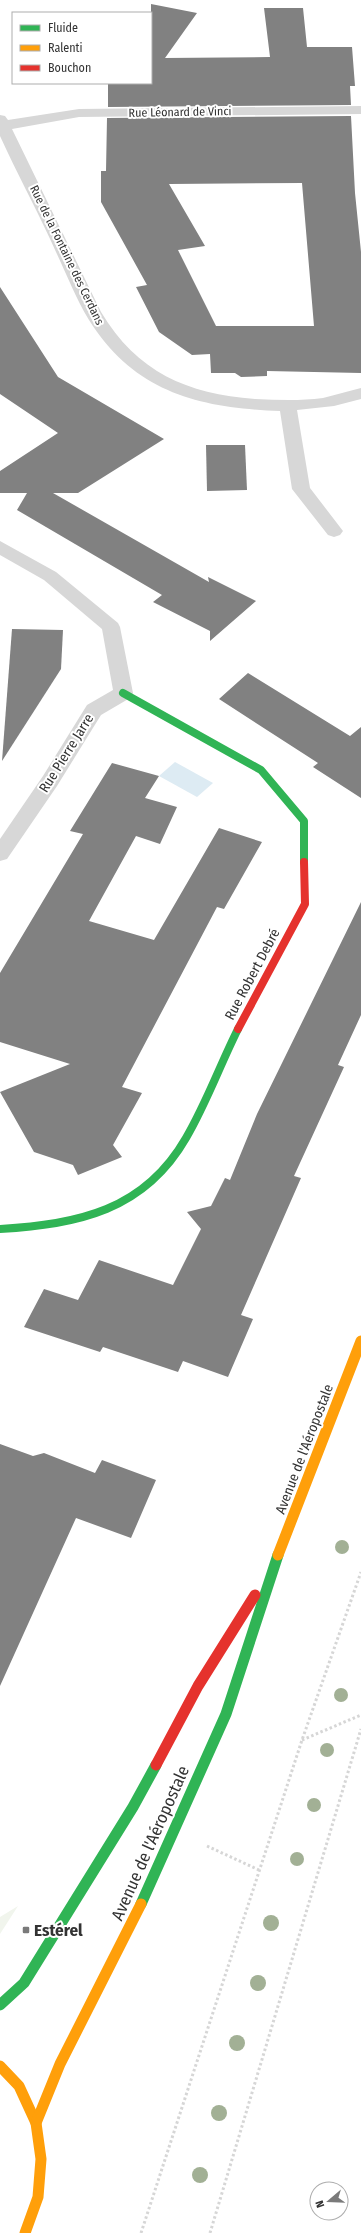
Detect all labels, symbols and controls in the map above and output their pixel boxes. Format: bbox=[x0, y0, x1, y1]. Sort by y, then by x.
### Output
legend bbox=[12, 12, 152, 84]
text: Fluide bbox=[48, 21, 78, 35]
text: Ralenti bbox=[48, 41, 83, 55]
text: Bouchon bbox=[48, 61, 91, 75]
street label: Rue Léonard de Vinci bbox=[128, 104, 232, 120]
street label: Rue de la Fontaine des Cerdans bbox=[27, 183, 107, 327]
street label: Rue Pierre Jarre bbox=[36, 711, 97, 796]
street label: Rue Robert Debré bbox=[221, 926, 284, 1023]
street label: Avenue de l'Aéropostale bbox=[272, 1382, 337, 1516]
street label: Avenue de l'Aéropostale bbox=[107, 1763, 194, 1924]
place label: Estérel bbox=[34, 1920, 83, 1941]
marker: Estérel bbox=[21, 1925, 31, 1935]
north arrow bbox=[309, 2181, 349, 2221]
text: N bbox=[313, 2199, 327, 2209]

